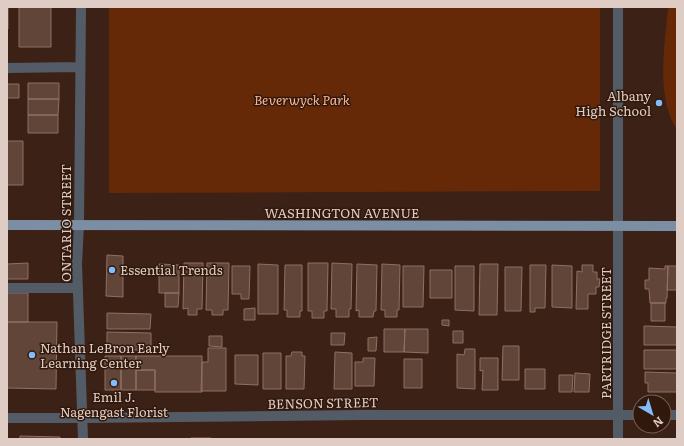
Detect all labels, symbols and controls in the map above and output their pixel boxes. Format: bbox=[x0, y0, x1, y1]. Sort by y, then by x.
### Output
place label: Albany High School bbox=[575, 86, 652, 120]
park label: Beverwyck Park bbox=[254, 90, 351, 109]
marker: Albany High School bbox=[654, 98, 664, 108]
street label: ONTARIO STREET bbox=[56, 164, 75, 282]
street label: WASHINGTON AVENUE bbox=[265, 203, 419, 222]
place label: Essential Trends bbox=[120, 260, 223, 279]
marker: Essential Trends bbox=[107, 265, 117, 275]
street label: PARTRIDGE STREET bbox=[596, 266, 615, 399]
place label: Nathan LeBron Early Learning Center bbox=[40, 338, 170, 372]
marker: Nathan LeBron Early Learning Center bbox=[27, 350, 37, 360]
marker: Emil J. Nagengast Florist bbox=[109, 378, 119, 388]
place label: Emil J. Nagengast Florist bbox=[60, 387, 169, 421]
street label: BENSON STREET bbox=[267, 392, 379, 413]
north arrow bbox=[632, 394, 672, 434]
text: N bbox=[650, 414, 667, 432]

